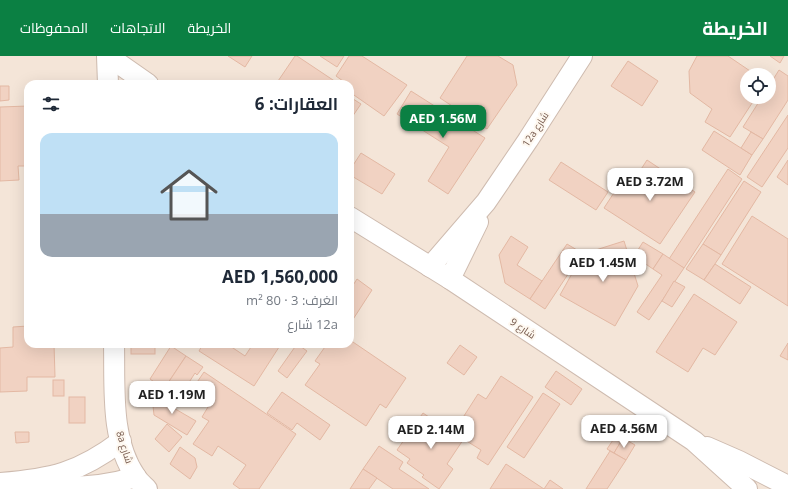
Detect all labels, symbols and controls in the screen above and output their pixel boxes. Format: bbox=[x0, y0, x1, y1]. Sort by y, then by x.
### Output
text: الخريطة bbox=[702, 15, 768, 41]
text: المحفوظات bbox=[20, 18, 88, 37]
text: الاتجاهات bbox=[110, 18, 166, 37]
text: الخريطة bbox=[188, 18, 231, 37]
map controls bbox=[740, 68, 776, 104]
button: locate bbox=[740, 68, 776, 104]
text: العقارات: 6 bbox=[255, 92, 338, 115]
icon: filters bbox=[40, 93, 62, 115]
pin: AED 1.56M bbox=[397, 105, 489, 139]
text: AED 1.56M bbox=[409, 109, 477, 127]
street label: 12a شارع bbox=[519, 109, 551, 149]
icon: home bbox=[153, 159, 225, 231]
pin: AED 3.72M bbox=[604, 168, 696, 202]
text: AED 3.72M bbox=[616, 172, 684, 190]
pin: AED 1.45M bbox=[557, 249, 649, 283]
text: AED 1.45M bbox=[569, 253, 637, 271]
text: AED 1,560,000 bbox=[222, 265, 338, 288]
text: الغرف: 3 · 80 m² bbox=[246, 291, 338, 309]
street label: شارع 9 bbox=[508, 314, 538, 342]
text: 12a شارع bbox=[287, 315, 338, 333]
pin: AED 1.19M bbox=[126, 381, 218, 415]
text: AED 1.19M bbox=[138, 385, 206, 403]
pin: AED 4.56M bbox=[578, 415, 670, 449]
pin: AED 2.14M bbox=[385, 416, 477, 450]
text: AED 4.56M bbox=[590, 419, 658, 437]
text: AED 2.14M bbox=[397, 420, 465, 438]
street label: 8a شارع bbox=[113, 429, 137, 465]

